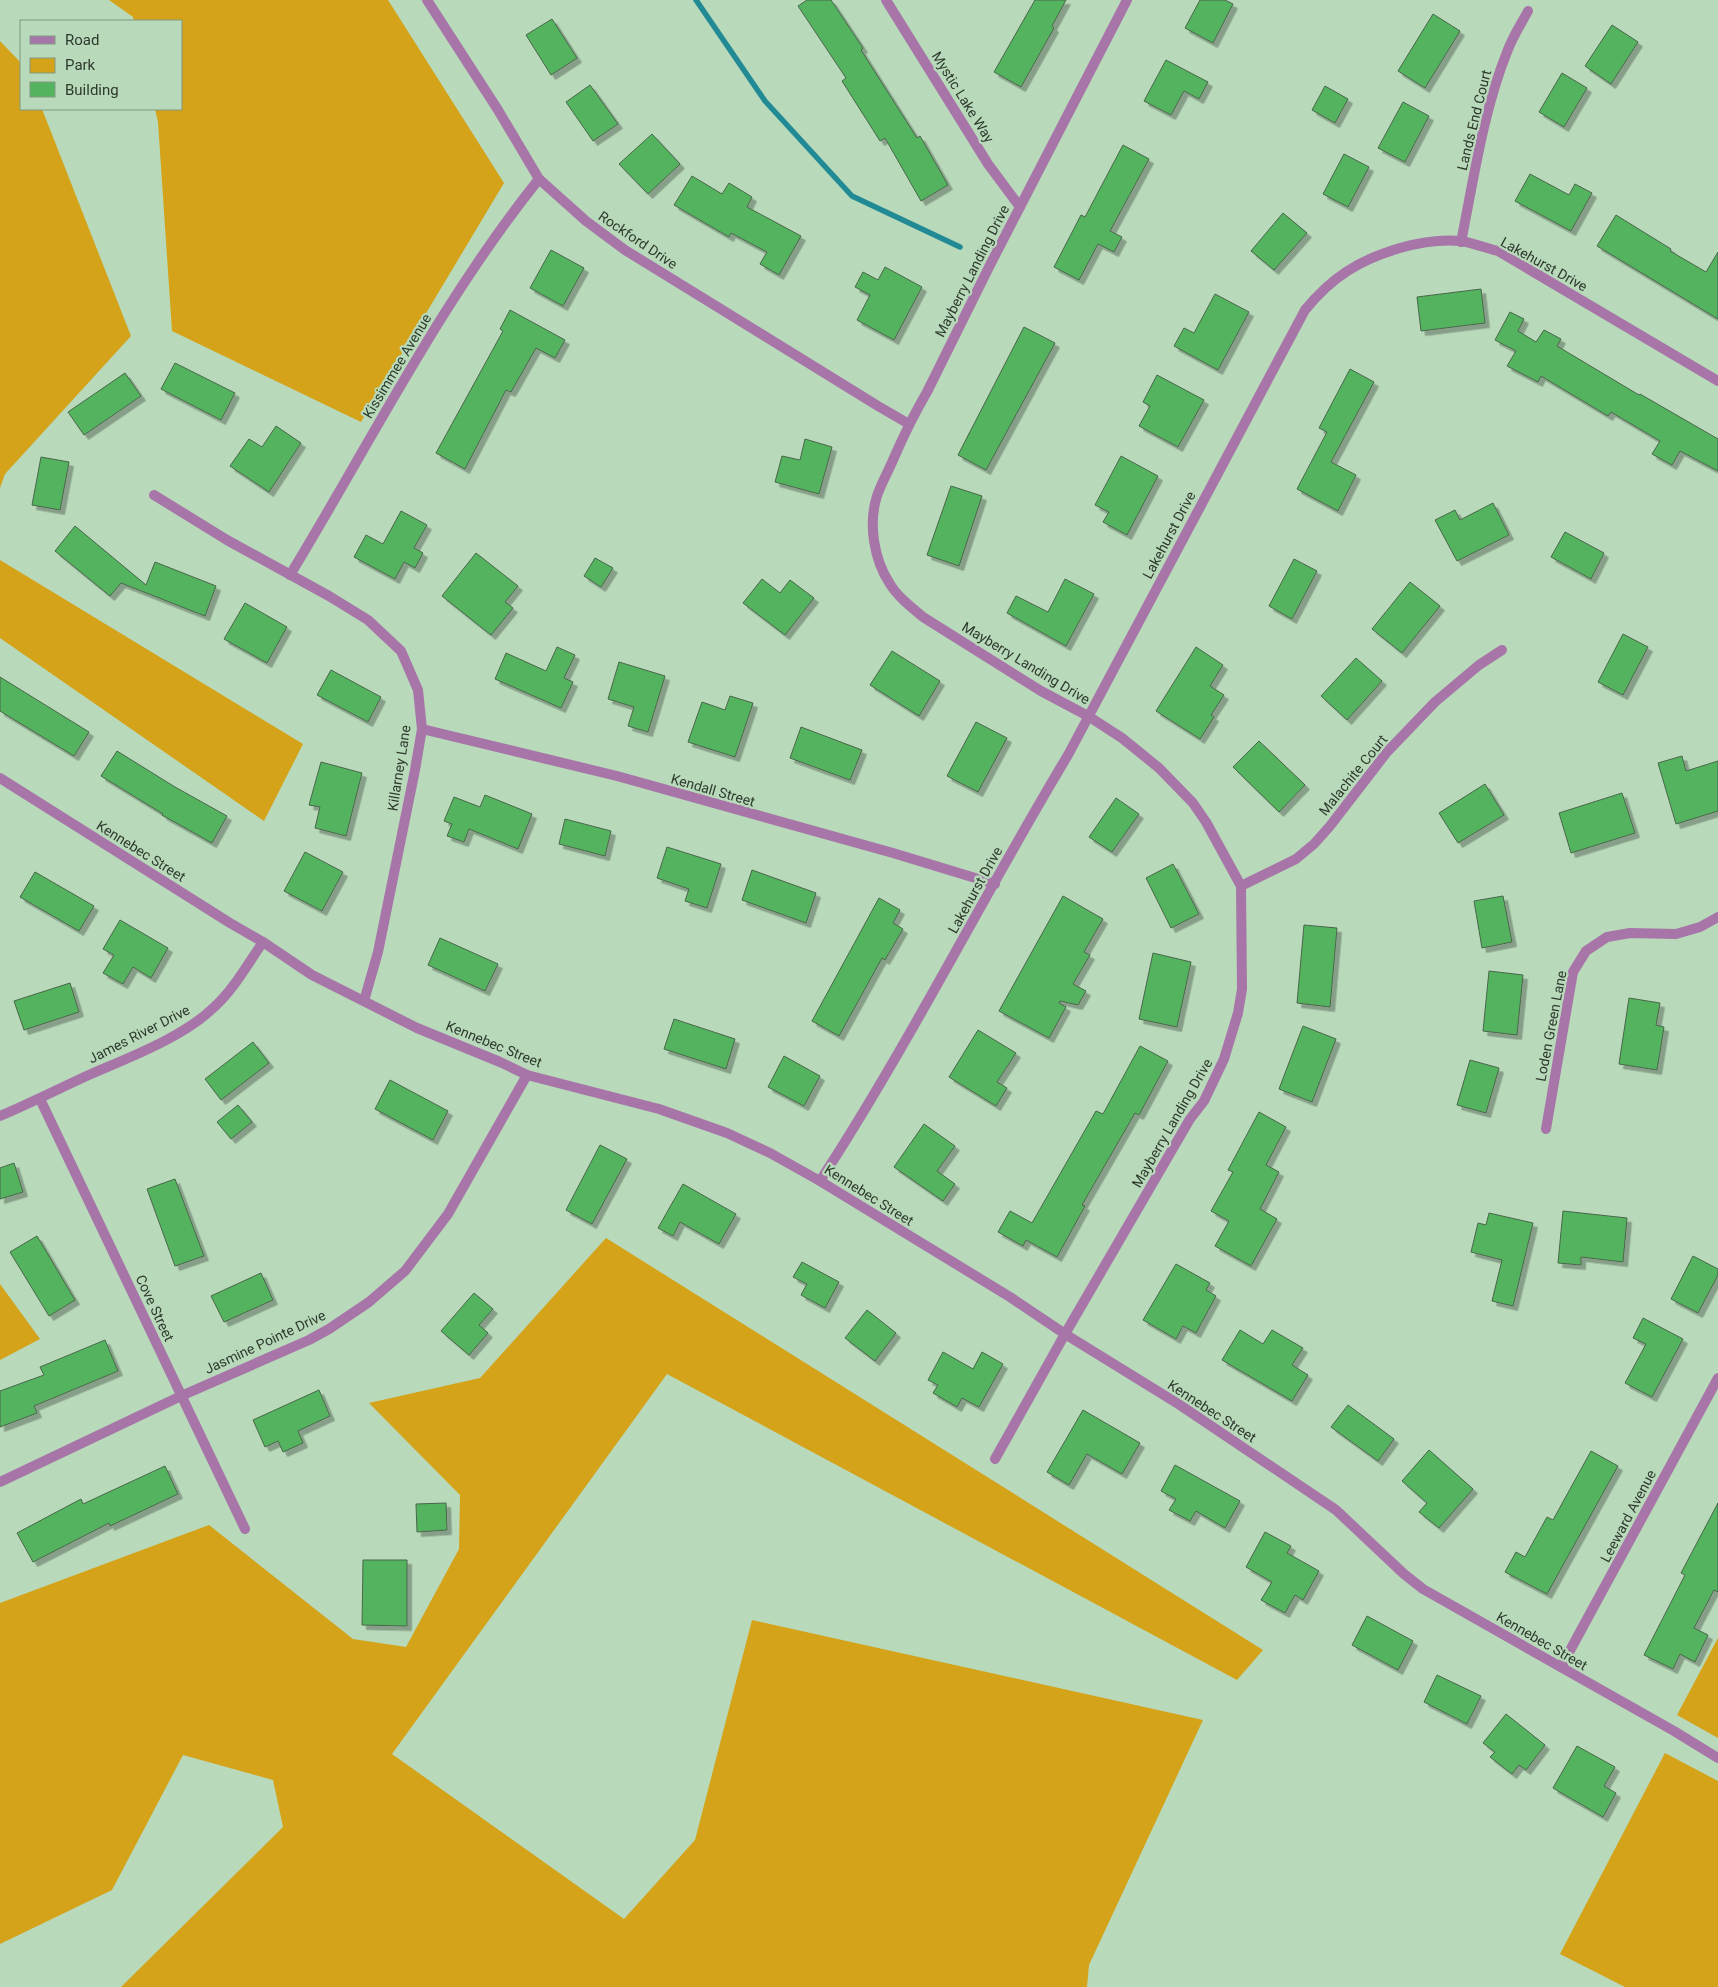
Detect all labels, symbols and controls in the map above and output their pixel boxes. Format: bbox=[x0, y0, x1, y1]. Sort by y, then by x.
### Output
legend bbox=[20, 20, 182, 110]
text: Road bbox=[65, 31, 99, 49]
street label: Mystic Lake Way bbox=[929, 49, 998, 146]
text: Park bbox=[65, 56, 96, 74]
street label: Lands End Court bbox=[1454, 68, 1494, 172]
text: Building bbox=[65, 81, 119, 99]
street label: Mayberry Landing Drive bbox=[932, 202, 1012, 340]
street label: Rockford Drive bbox=[596, 208, 680, 272]
street label: Lakehurst Drive bbox=[1498, 234, 1590, 294]
street label: Kissimmee Avenue bbox=[360, 311, 434, 421]
street label: Lakehurst Drive bbox=[1139, 489, 1199, 581]
street label: Mayberry Landing Drive bbox=[959, 619, 1093, 707]
street label: Killarney Lane bbox=[384, 724, 414, 812]
street label: Malachite Court bbox=[1316, 731, 1391, 819]
street label: Kendall Street bbox=[669, 770, 757, 810]
street label: Kennebec Street bbox=[94, 817, 189, 885]
street label: Lakehurst Drive bbox=[945, 844, 1005, 936]
street label: Loden Green Lane bbox=[1532, 969, 1570, 1083]
street label: James River Drive bbox=[86, 1002, 192, 1066]
street label: Kennebec Street bbox=[444, 1017, 545, 1071]
street label: Mayberry Landing Drive bbox=[1129, 1056, 1215, 1190]
street label: Kennebec Street bbox=[822, 1161, 917, 1229]
street label: Cove Street bbox=[133, 1272, 178, 1344]
street label: Jasmine Pointe Drive bbox=[202, 1307, 328, 1377]
street label: Kennebec Street bbox=[1165, 1377, 1259, 1446]
street label: Leeward Avenue bbox=[1597, 1467, 1659, 1565]
street label: Kennebec Street bbox=[1494, 1609, 1591, 1674]

